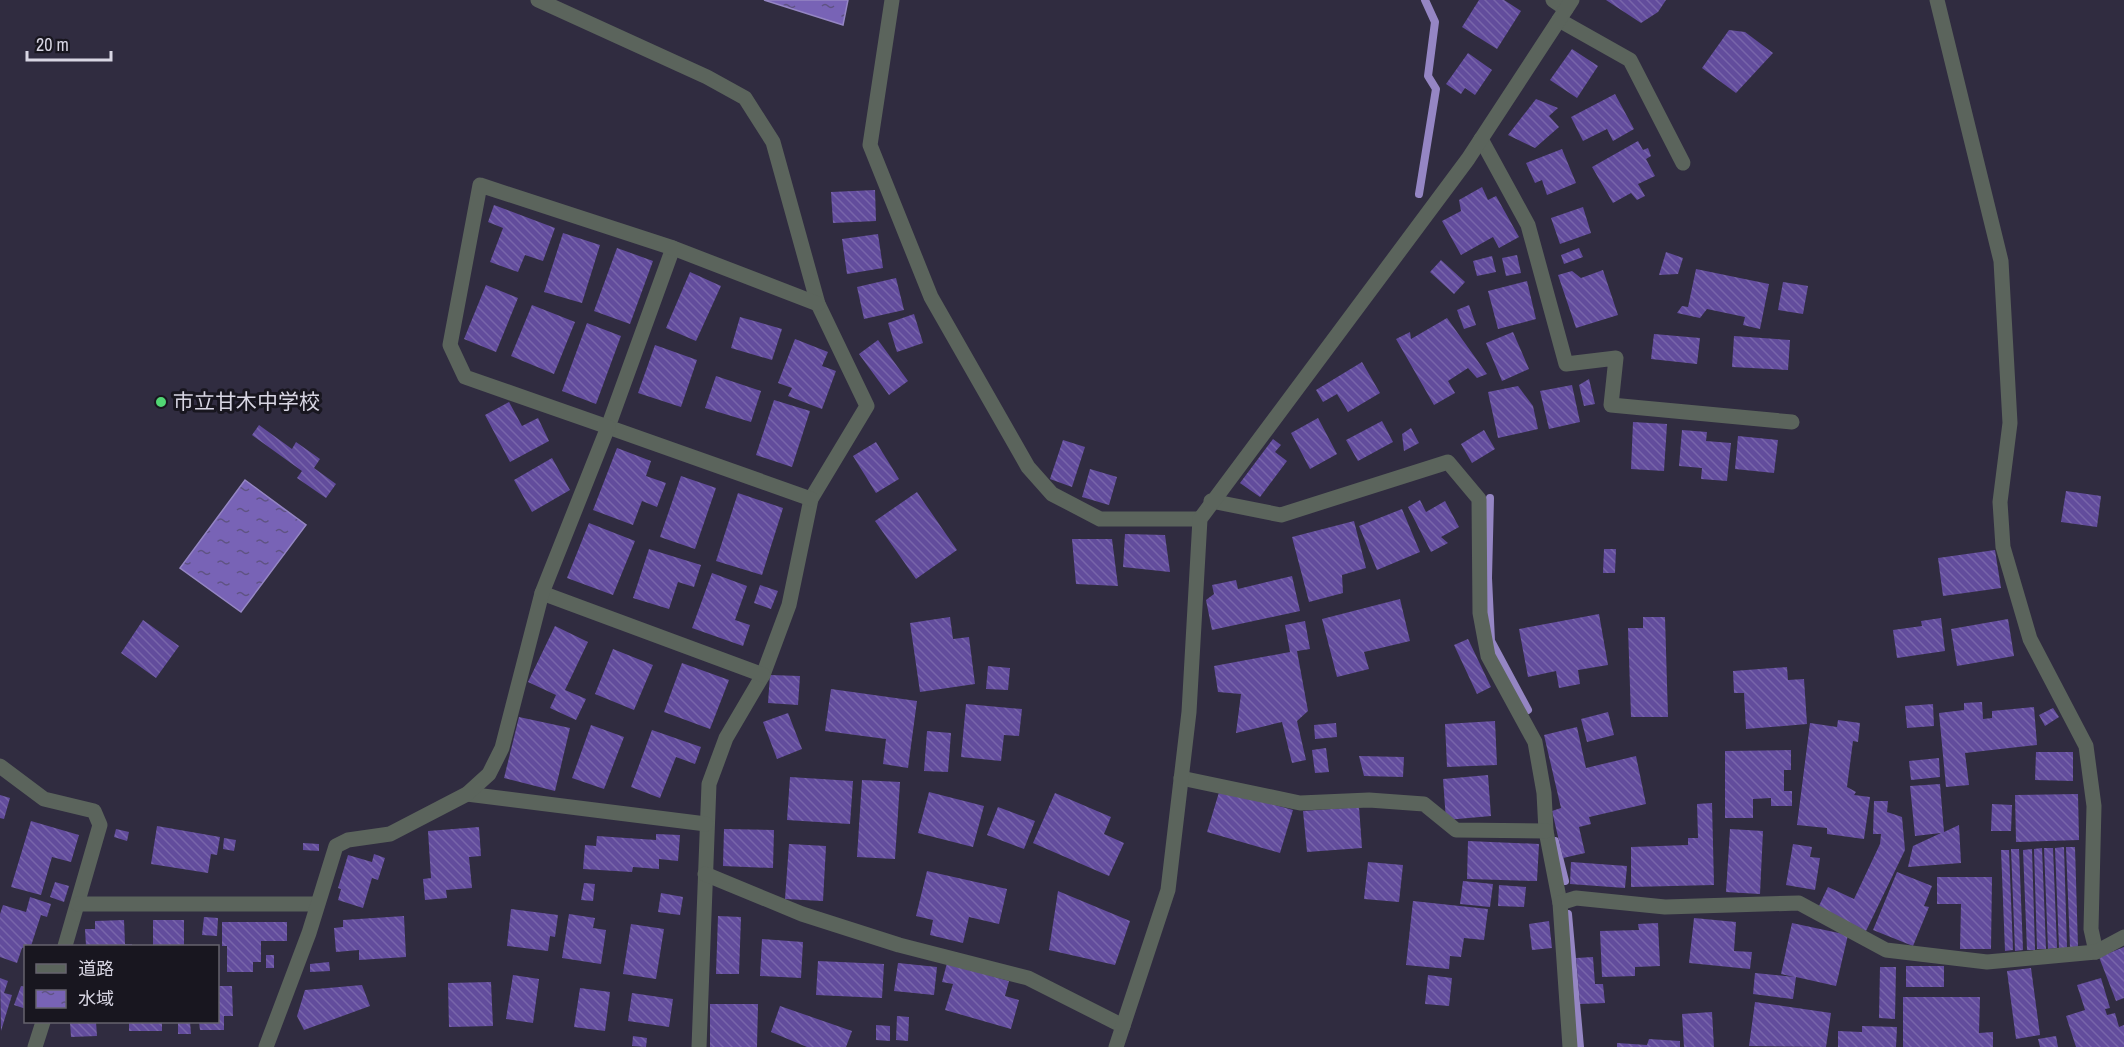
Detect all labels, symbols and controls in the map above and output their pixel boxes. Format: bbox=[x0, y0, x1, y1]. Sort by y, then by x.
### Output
scale bar bbox=[27, 24, 111, 62]
text: 20 m bbox=[36, 32, 69, 57]
place label: 市立甘木中学校 bbox=[173, 387, 320, 416]
marker: 市立甘木中学校 bbox=[154, 395, 168, 409]
legend bbox=[24, 945, 219, 1023]
text: 道路 bbox=[78, 956, 114, 981]
text: 水域 bbox=[78, 986, 114, 1011]

